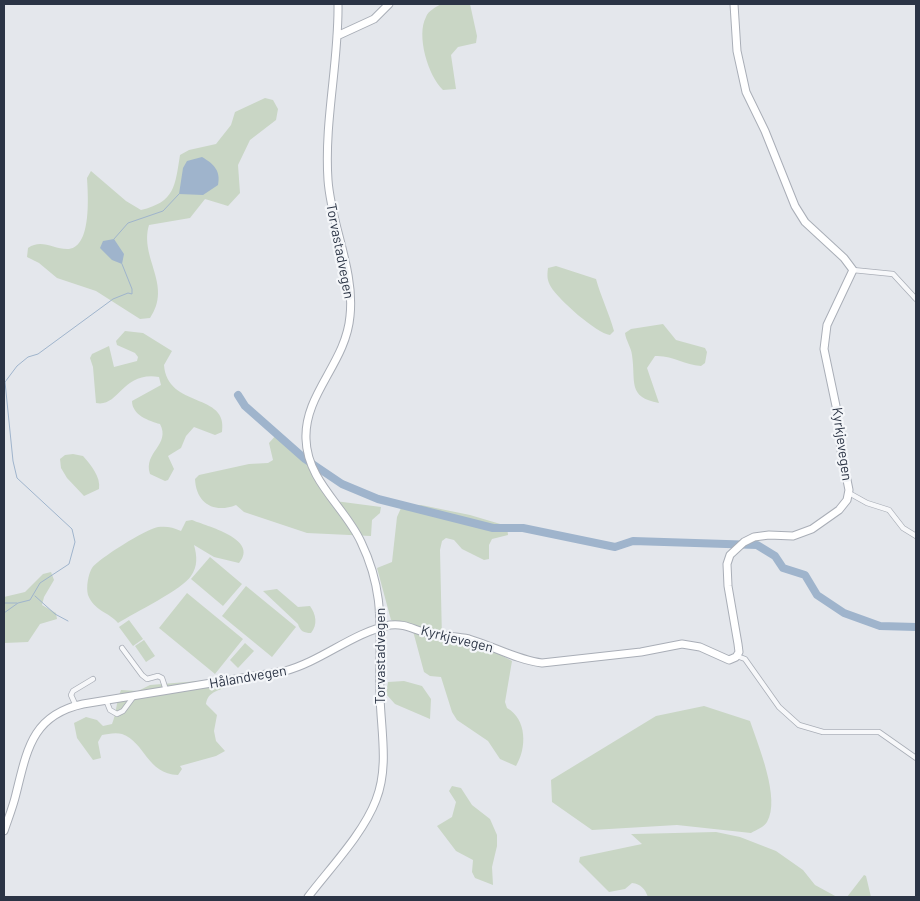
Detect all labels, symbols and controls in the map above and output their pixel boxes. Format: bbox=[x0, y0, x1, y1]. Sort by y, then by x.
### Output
street label: Torvastadvegen bbox=[323, 202, 357, 300]
street label: Kyrkjevegen bbox=[829, 406, 855, 482]
street label: Torvastadvegen bbox=[372, 608, 388, 704]
street label: Kyrkjevegen bbox=[419, 622, 495, 656]
street label: Hålandvegen bbox=[208, 662, 288, 692]

